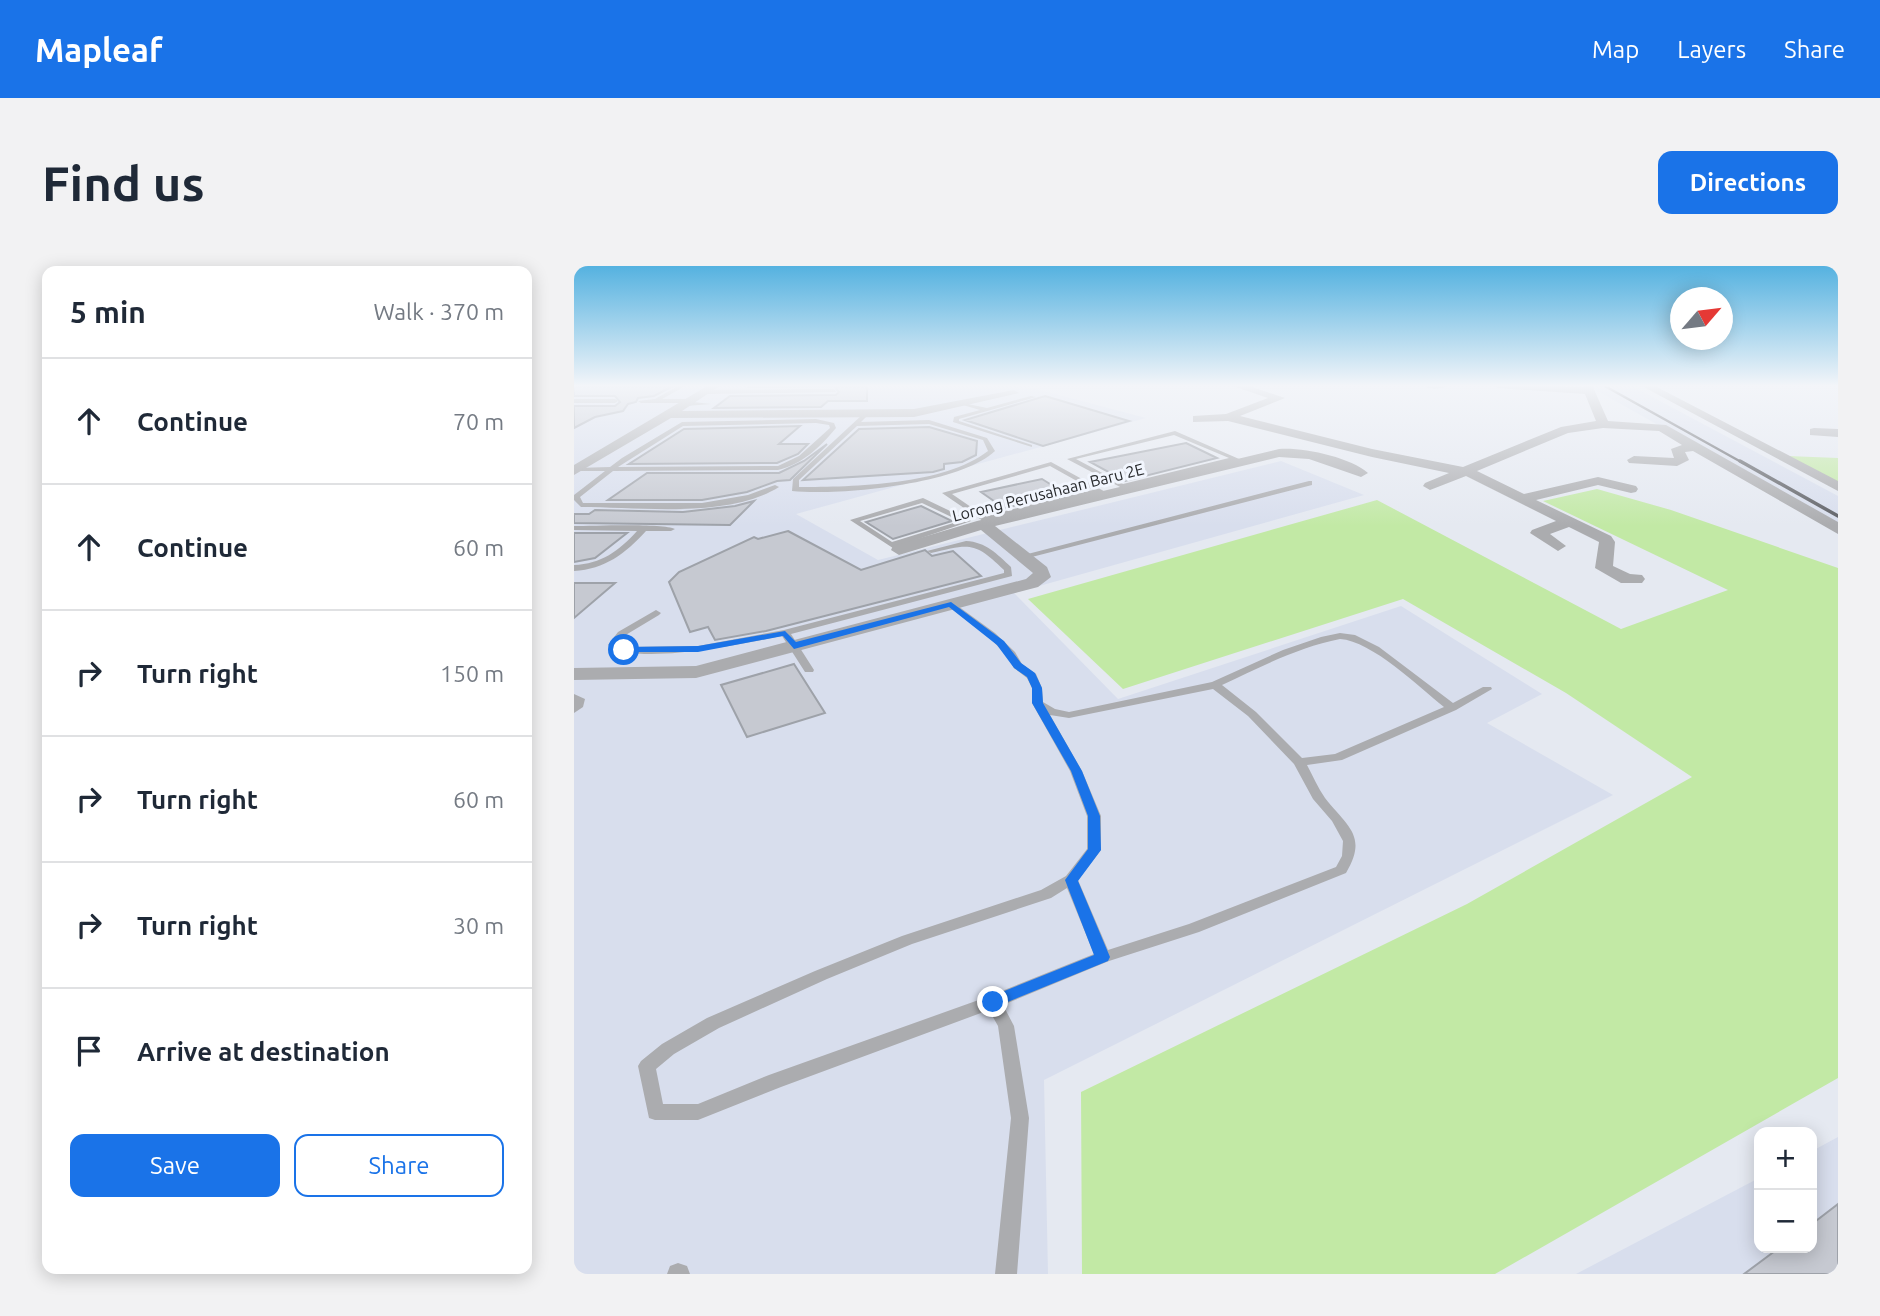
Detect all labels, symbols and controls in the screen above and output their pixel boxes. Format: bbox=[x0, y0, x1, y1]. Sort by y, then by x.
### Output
text: Mapleaf bbox=[35, 31, 163, 68]
text: Map bbox=[1592, 36, 1639, 63]
text: Layers bbox=[1677, 36, 1746, 63]
text: Share bbox=[1784, 36, 1845, 63]
button: Directions bbox=[1658, 151, 1838, 214]
text: Find us bbox=[42, 155, 205, 210]
north arrow bbox=[1670, 287, 1733, 350]
text: 5 min bbox=[70, 295, 146, 329]
text: Walk · 370 m bbox=[373, 299, 504, 324]
icon: ahead bbox=[70, 402, 108, 440]
text: Continue bbox=[137, 407, 248, 436]
text: 70 m bbox=[453, 409, 504, 434]
street label: Lorong Perusahaan Baru 2E bbox=[950, 459, 1146, 525]
icon: ahead bbox=[70, 528, 108, 566]
text: Continue bbox=[137, 533, 248, 562]
text: 60 m bbox=[453, 535, 504, 560]
route start bbox=[608, 634, 639, 665]
icon: right bbox=[70, 654, 108, 692]
text: Turn right bbox=[137, 659, 258, 688]
text: 150 m bbox=[440, 661, 504, 686]
icon: right bbox=[70, 780, 108, 818]
text: Turn right bbox=[137, 785, 258, 814]
text: 60 m bbox=[453, 787, 504, 812]
icon: right bbox=[70, 906, 108, 944]
text: Turn right bbox=[137, 911, 258, 940]
text: 30 m bbox=[453, 913, 504, 938]
route end bbox=[977, 986, 1008, 1017]
icon: arrive bbox=[70, 1032, 108, 1070]
text: Arrive at destination bbox=[137, 1037, 390, 1066]
map controls bbox=[1754, 1127, 1817, 1253]
button: + bbox=[1754, 1127, 1817, 1190]
button: Save bbox=[70, 1134, 280, 1197]
button: Share bbox=[294, 1134, 504, 1197]
button: − bbox=[1754, 1190, 1817, 1253]

